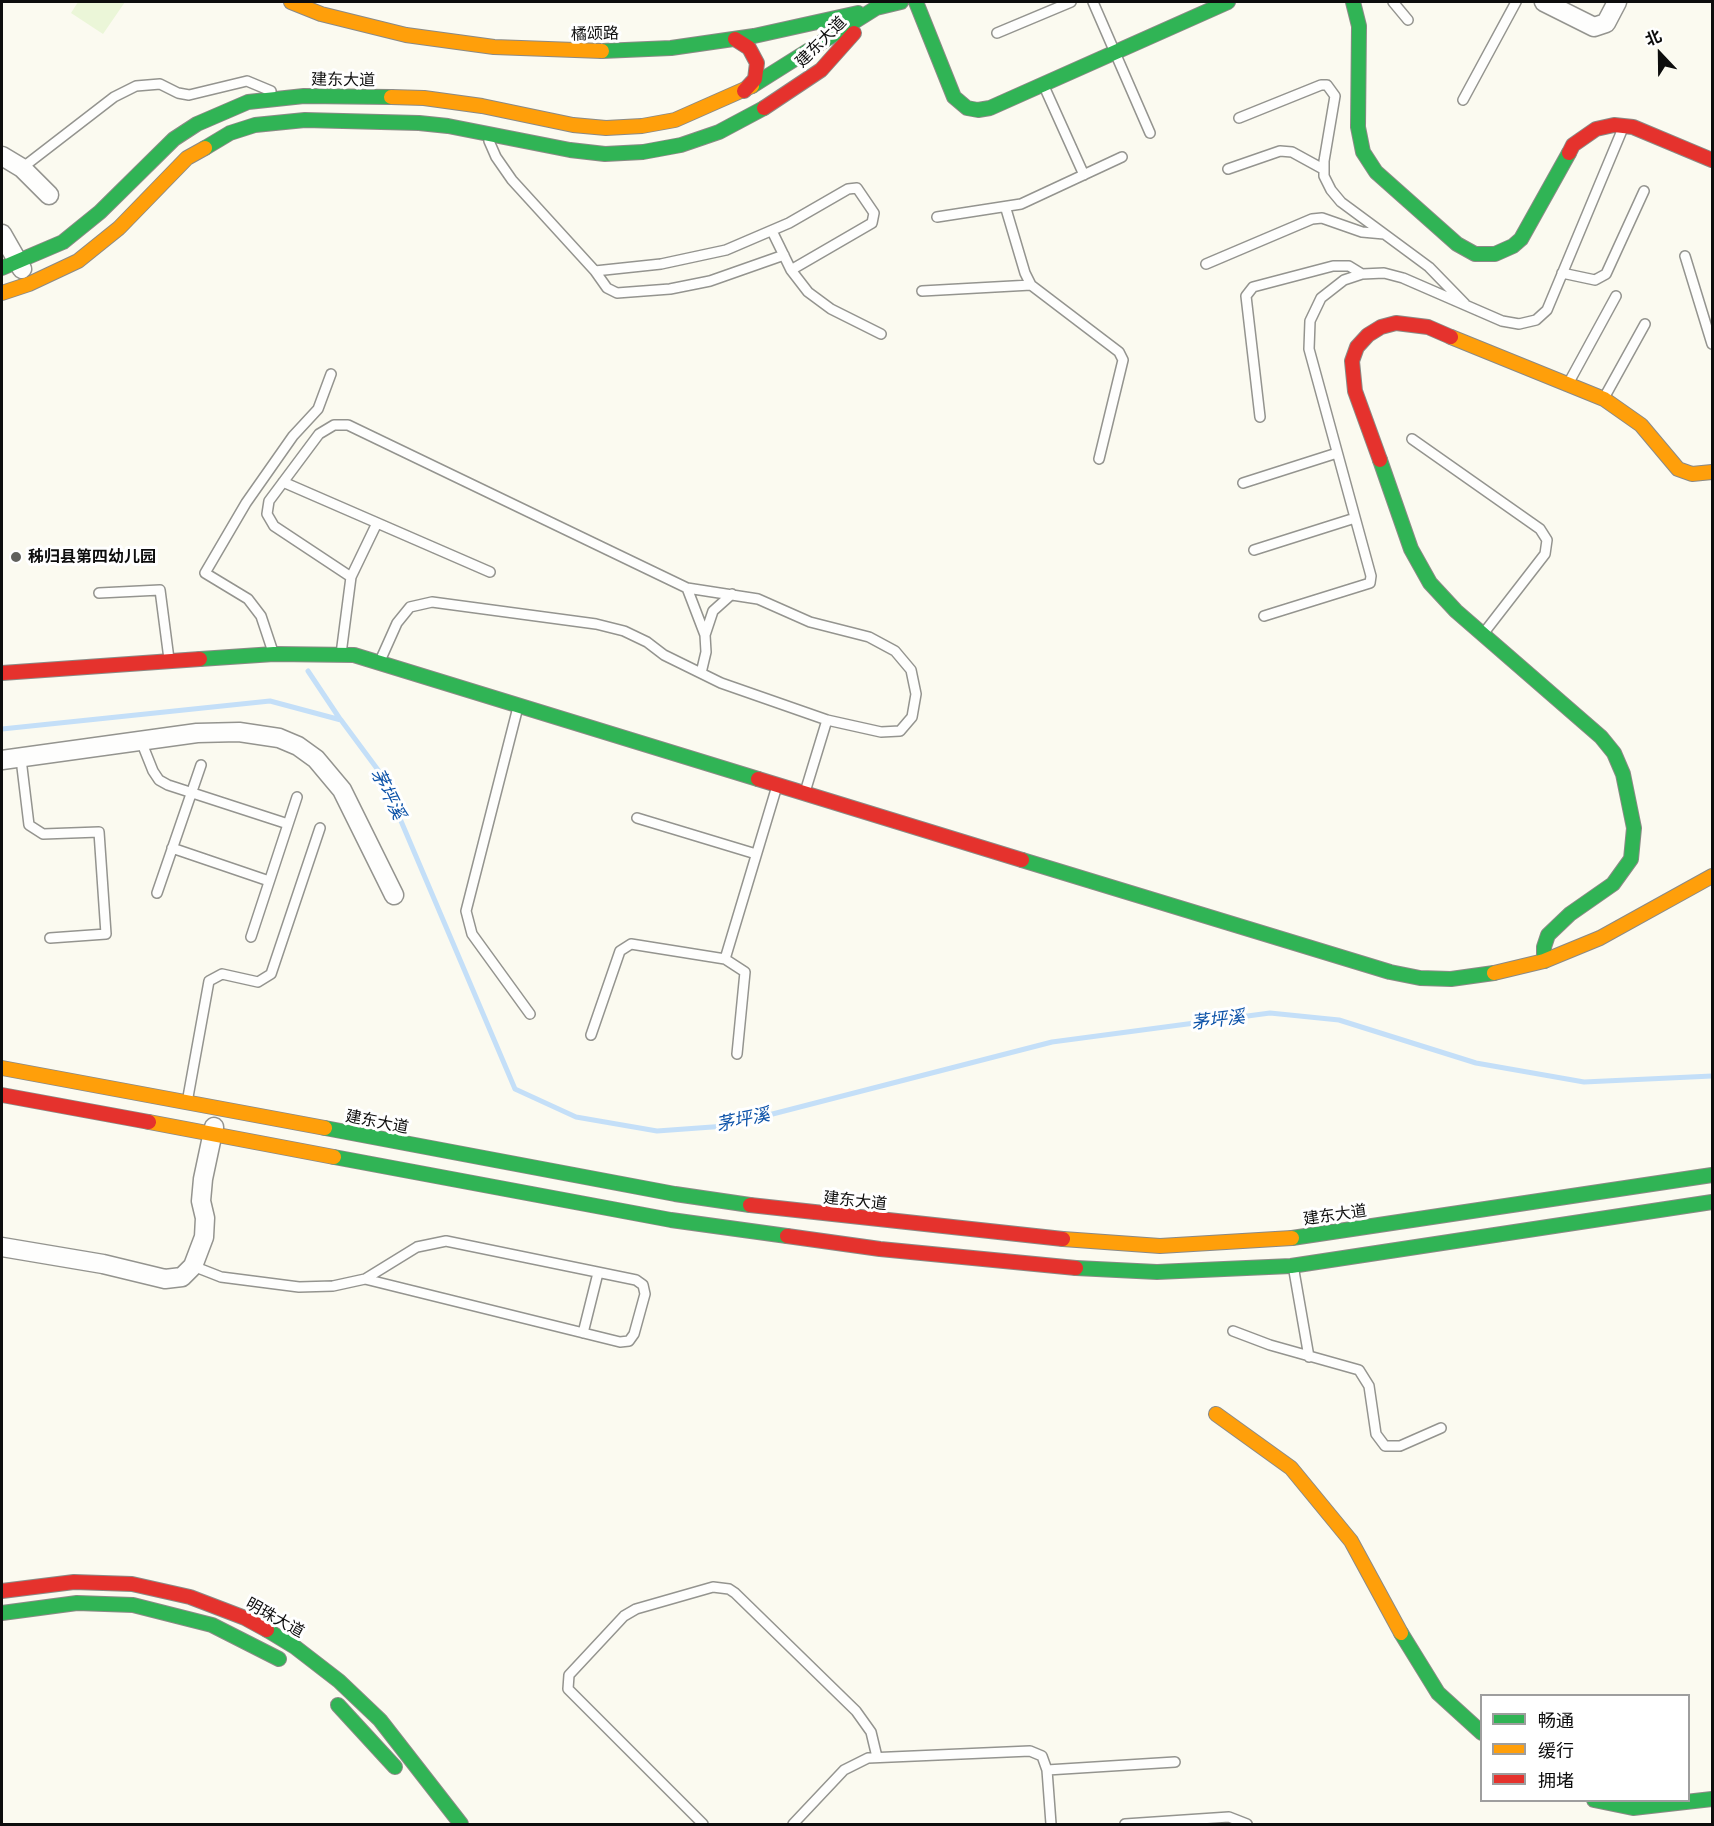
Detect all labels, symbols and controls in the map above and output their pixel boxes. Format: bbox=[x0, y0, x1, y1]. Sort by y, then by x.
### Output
street label: 建东大道 bbox=[792, 13, 850, 71]
street label: 橘颂路 bbox=[571, 24, 619, 44]
north arrow bbox=[1630, 24, 1690, 84]
text: 北 bbox=[1642, 24, 1664, 50]
street label: 建东大道 bbox=[311, 70, 375, 90]
place label: 秭归县第四幼儿园 bbox=[28, 547, 156, 567]
marker: 秭归县第四幼儿园 bbox=[9, 550, 23, 564]
water label: 茅坪溪 bbox=[366, 765, 410, 823]
water label: 茅坪溪 bbox=[1190, 1006, 1246, 1034]
water label: 茅坪溪 bbox=[714, 1104, 772, 1136]
street label: 建东大道 bbox=[344, 1106, 410, 1138]
street label: 建东大道 bbox=[822, 1188, 888, 1214]
street label: 建东大道 bbox=[1302, 1201, 1368, 1229]
street label: 明珠大道 bbox=[242, 1594, 308, 1642]
legend bbox=[1480, 1694, 1690, 1802]
text: 畅通 bbox=[1538, 1708, 1574, 1732]
text: 缓行 bbox=[1538, 1738, 1574, 1762]
text: 拥堵 bbox=[1538, 1768, 1574, 1792]

